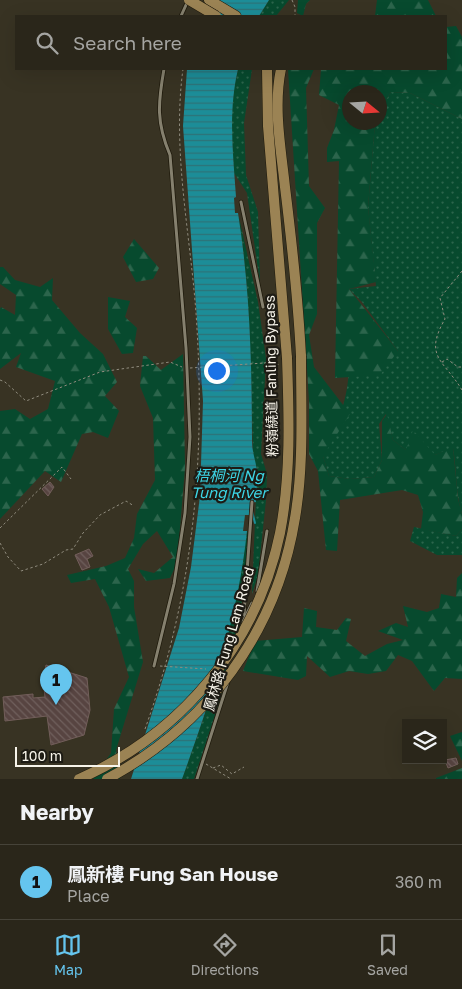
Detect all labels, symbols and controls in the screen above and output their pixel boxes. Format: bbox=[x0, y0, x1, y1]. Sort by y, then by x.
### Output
search box bbox=[15, 15, 447, 70]
icon: search bbox=[33, 29, 61, 57]
text: Search here bbox=[73, 31, 182, 54]
north arrow bbox=[342, 85, 387, 130]
street label: 粉嶺繞道 Fanling Bypass bbox=[261, 295, 280, 457]
your location bbox=[204, 358, 230, 384]
water label: 梧桐河 Ng Tung River bbox=[191, 466, 269, 502]
street label: 鳳林路 Fung Lam Road bbox=[200, 565, 257, 713]
pin: 1 bbox=[40, 664, 72, 705]
map controls bbox=[402, 719, 447, 764]
button: layers bbox=[402, 719, 447, 764]
scale bar bbox=[15, 744, 120, 767]
text: 100 m bbox=[22, 747, 62, 764]
text: Nearby bbox=[20, 799, 94, 825]
text: 鳳新樓 Fung San House bbox=[67, 862, 278, 885]
text: 1 bbox=[32, 872, 40, 892]
text: 360 m bbox=[395, 872, 442, 892]
text: Place bbox=[67, 886, 110, 906]
tab: Map bbox=[54, 931, 83, 978]
tab: Directions bbox=[191, 931, 259, 978]
tab: Saved bbox=[367, 931, 408, 978]

